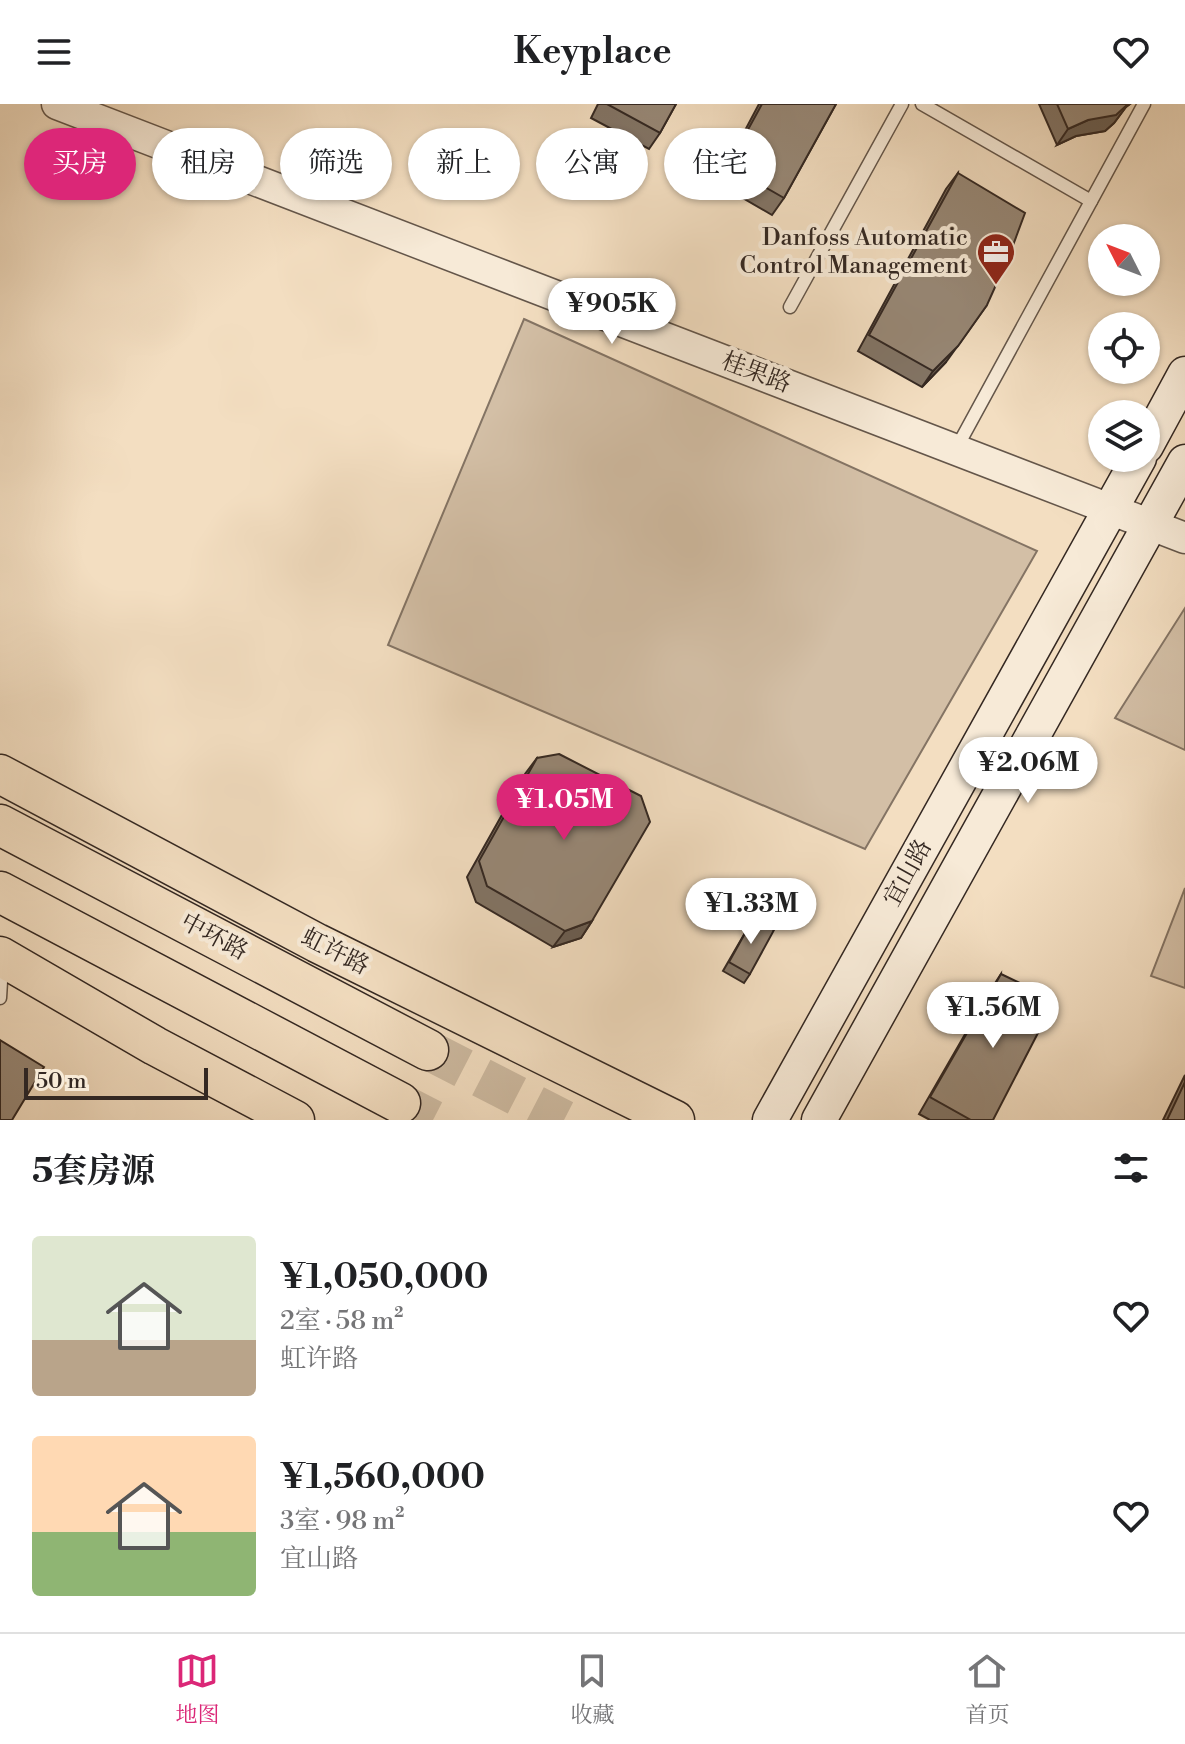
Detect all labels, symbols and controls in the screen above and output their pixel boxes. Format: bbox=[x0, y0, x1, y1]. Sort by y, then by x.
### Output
icon: menu bbox=[32, 30, 76, 74]
text: Keyplace bbox=[513, 30, 672, 75]
icon: heart bbox=[1109, 30, 1153, 74]
chip: 买房 bbox=[24, 128, 136, 200]
chip: 租房 bbox=[152, 128, 264, 200]
chip: 筛选 bbox=[280, 128, 392, 200]
chip: 新上 bbox=[408, 128, 520, 200]
chip: 公寓 bbox=[536, 128, 648, 200]
chip: 住宅 bbox=[664, 128, 776, 200]
place label: Danfoss Automatic Control Management bbox=[740, 223, 968, 281]
north arrow bbox=[1088, 224, 1160, 296]
map controls bbox=[1088, 224, 1160, 472]
office icon: Danfoss Automatic Control Management bbox=[975, 231, 1017, 286]
pin: ¥905K bbox=[556, 278, 668, 346]
text: ¥905K bbox=[566, 288, 658, 320]
button: locate bbox=[1088, 312, 1160, 384]
street label: 桂果路 bbox=[717, 346, 795, 400]
button: layers bbox=[1088, 400, 1160, 472]
pin: ¥2.06M bbox=[963, 737, 1093, 805]
text: ¥2.06M bbox=[977, 747, 1079, 779]
pin: ¥1.05M bbox=[499, 774, 629, 842]
text: ¥1.05M bbox=[515, 784, 613, 816]
street label: 宜山路 bbox=[877, 834, 939, 912]
pin: ¥1.33M bbox=[686, 878, 816, 946]
text: ¥1.33M bbox=[703, 888, 799, 920]
street label: 中环路 bbox=[175, 907, 253, 967]
street label: 虹许路 bbox=[296, 922, 374, 982]
pin: ¥1.56M bbox=[928, 982, 1058, 1050]
text: ¥1.56M bbox=[945, 992, 1041, 1024]
scale bar bbox=[24, 1064, 208, 1100]
text: 50 m bbox=[36, 1068, 87, 1095]
icon: filters bbox=[1109, 1146, 1153, 1190]
text: 5套房源 bbox=[32, 1151, 155, 1193]
text: ¥1,050,000 bbox=[280, 1257, 488, 1299]
icon: home bbox=[96, 1268, 192, 1364]
icon: heart bbox=[1109, 1294, 1153, 1338]
text: 2室 · 58 m² bbox=[280, 1305, 403, 1337]
text: 虹许路 bbox=[280, 1343, 358, 1375]
text: ¥1,560,000 bbox=[280, 1457, 485, 1499]
icon: home bbox=[96, 1468, 192, 1564]
icon: heart bbox=[1109, 1494, 1153, 1538]
text: 3室 · 98 m² bbox=[280, 1505, 404, 1537]
text: 宜山路 bbox=[280, 1543, 358, 1575]
tab: 地图 bbox=[175, 1649, 220, 1729]
tab: 收藏 bbox=[570, 1649, 615, 1729]
tab: 首页 bbox=[965, 1649, 1010, 1729]

